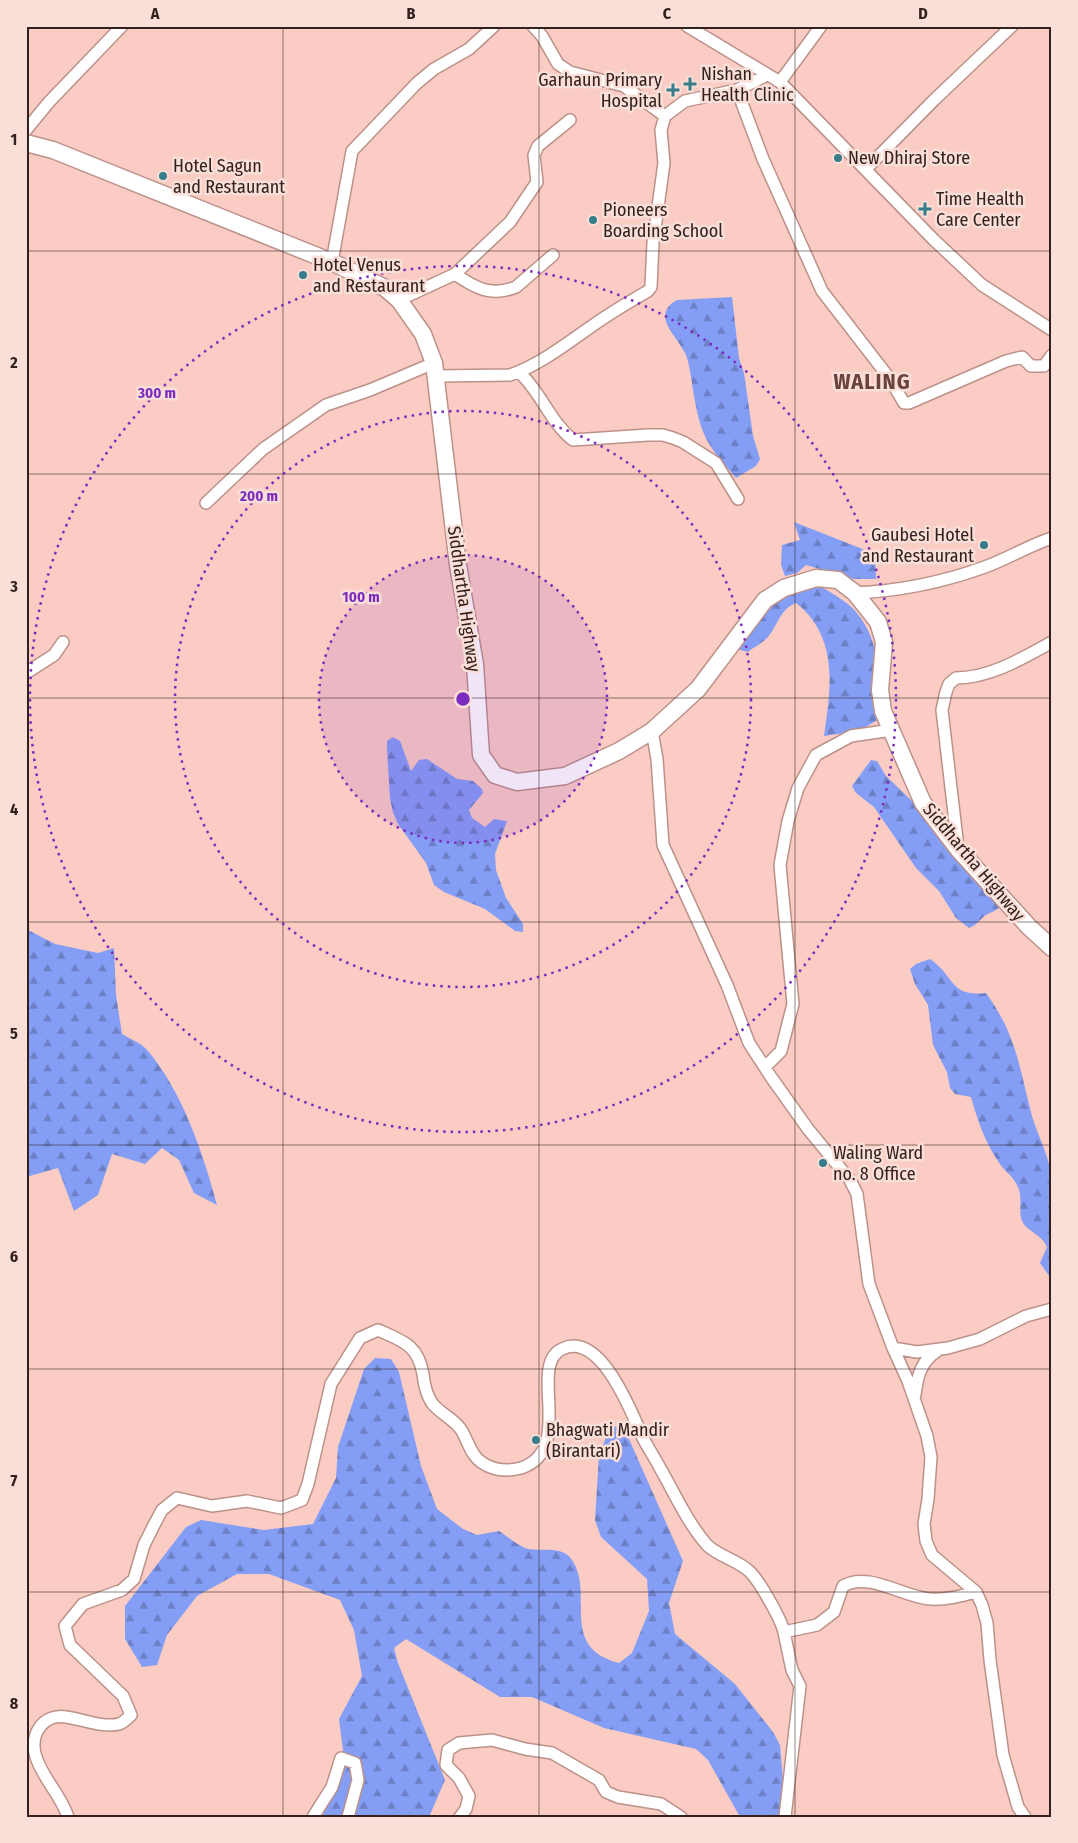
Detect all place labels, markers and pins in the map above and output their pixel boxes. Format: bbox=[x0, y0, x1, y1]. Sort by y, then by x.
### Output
place label: Nishan Health Clinic bbox=[701, 63, 794, 106]
place label: Garhaun Primary Hospital bbox=[538, 69, 662, 112]
marker: Nishan Health Clinic bbox=[683, 77, 697, 91]
marker: Garhaun Primary Hospital bbox=[666, 83, 680, 97]
place label: New Dhiraj Store bbox=[848, 147, 970, 169]
marker: New Dhiraj Store bbox=[832, 152, 844, 164]
place label: Hotel Sagun and Restaurant bbox=[173, 155, 285, 198]
marker: Hotel Sagun and Restaurant bbox=[157, 170, 169, 182]
place label: Time Health Care Center bbox=[936, 188, 1024, 231]
place label: Pioneers Boarding School bbox=[603, 199, 723, 242]
marker: Time Health Care Center bbox=[918, 202, 932, 216]
marker: Pioneers Boarding School bbox=[587, 214, 599, 226]
place label: Hotel Venus and Restaurant bbox=[313, 254, 425, 297]
marker: Hotel Venus and Restaurant bbox=[297, 269, 309, 281]
place label: Gaubesi Hotel and Restaurant bbox=[862, 524, 974, 567]
marker: Gaubesi Hotel and Restaurant bbox=[978, 539, 990, 551]
centre of rings bbox=[454, 690, 472, 708]
place label: Waling Ward no. 8 Office bbox=[833, 1142, 923, 1185]
marker: Waling Ward no. 8 Office bbox=[817, 1157, 829, 1169]
place label: Bhagwati Mandir (Birantari) bbox=[546, 1419, 670, 1462]
marker: Bhagwati Mandir (Birantari) bbox=[530, 1434, 542, 1446]

